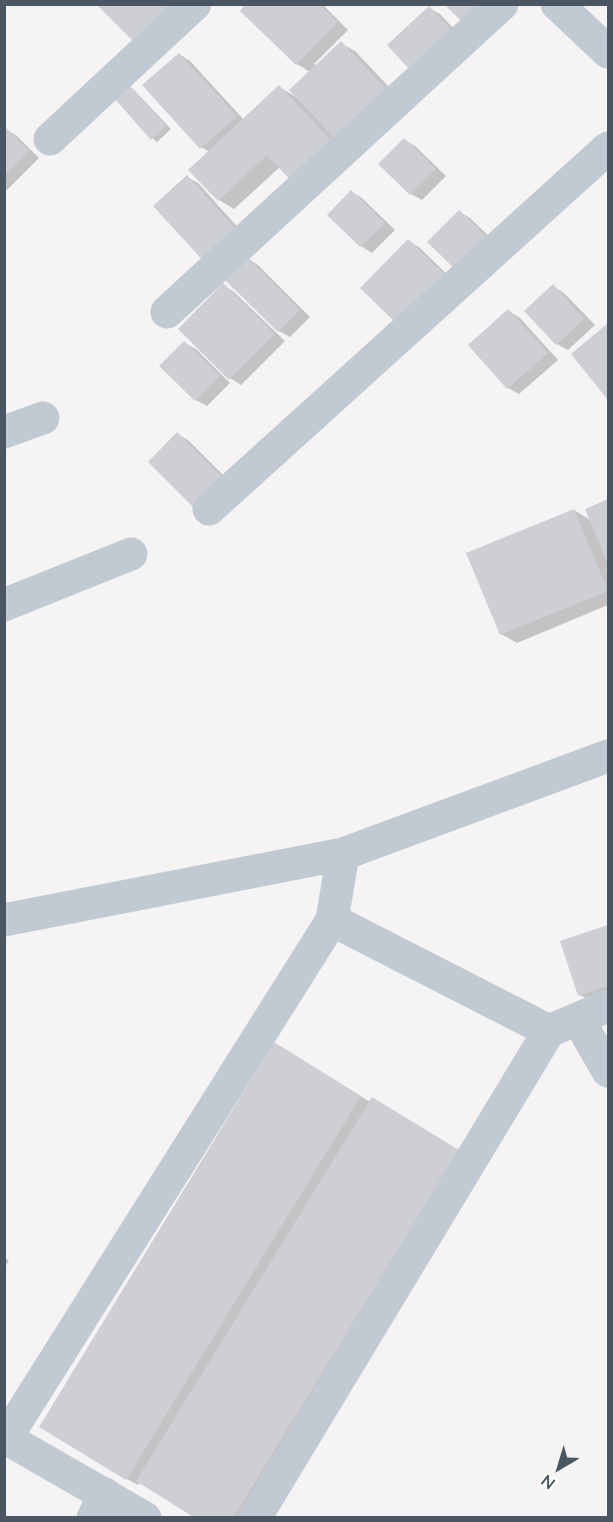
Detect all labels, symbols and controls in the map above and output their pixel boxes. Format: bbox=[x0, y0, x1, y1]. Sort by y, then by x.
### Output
north arrow bbox=[529, 1438, 589, 1498]
text: N bbox=[537, 1471, 558, 1494]

